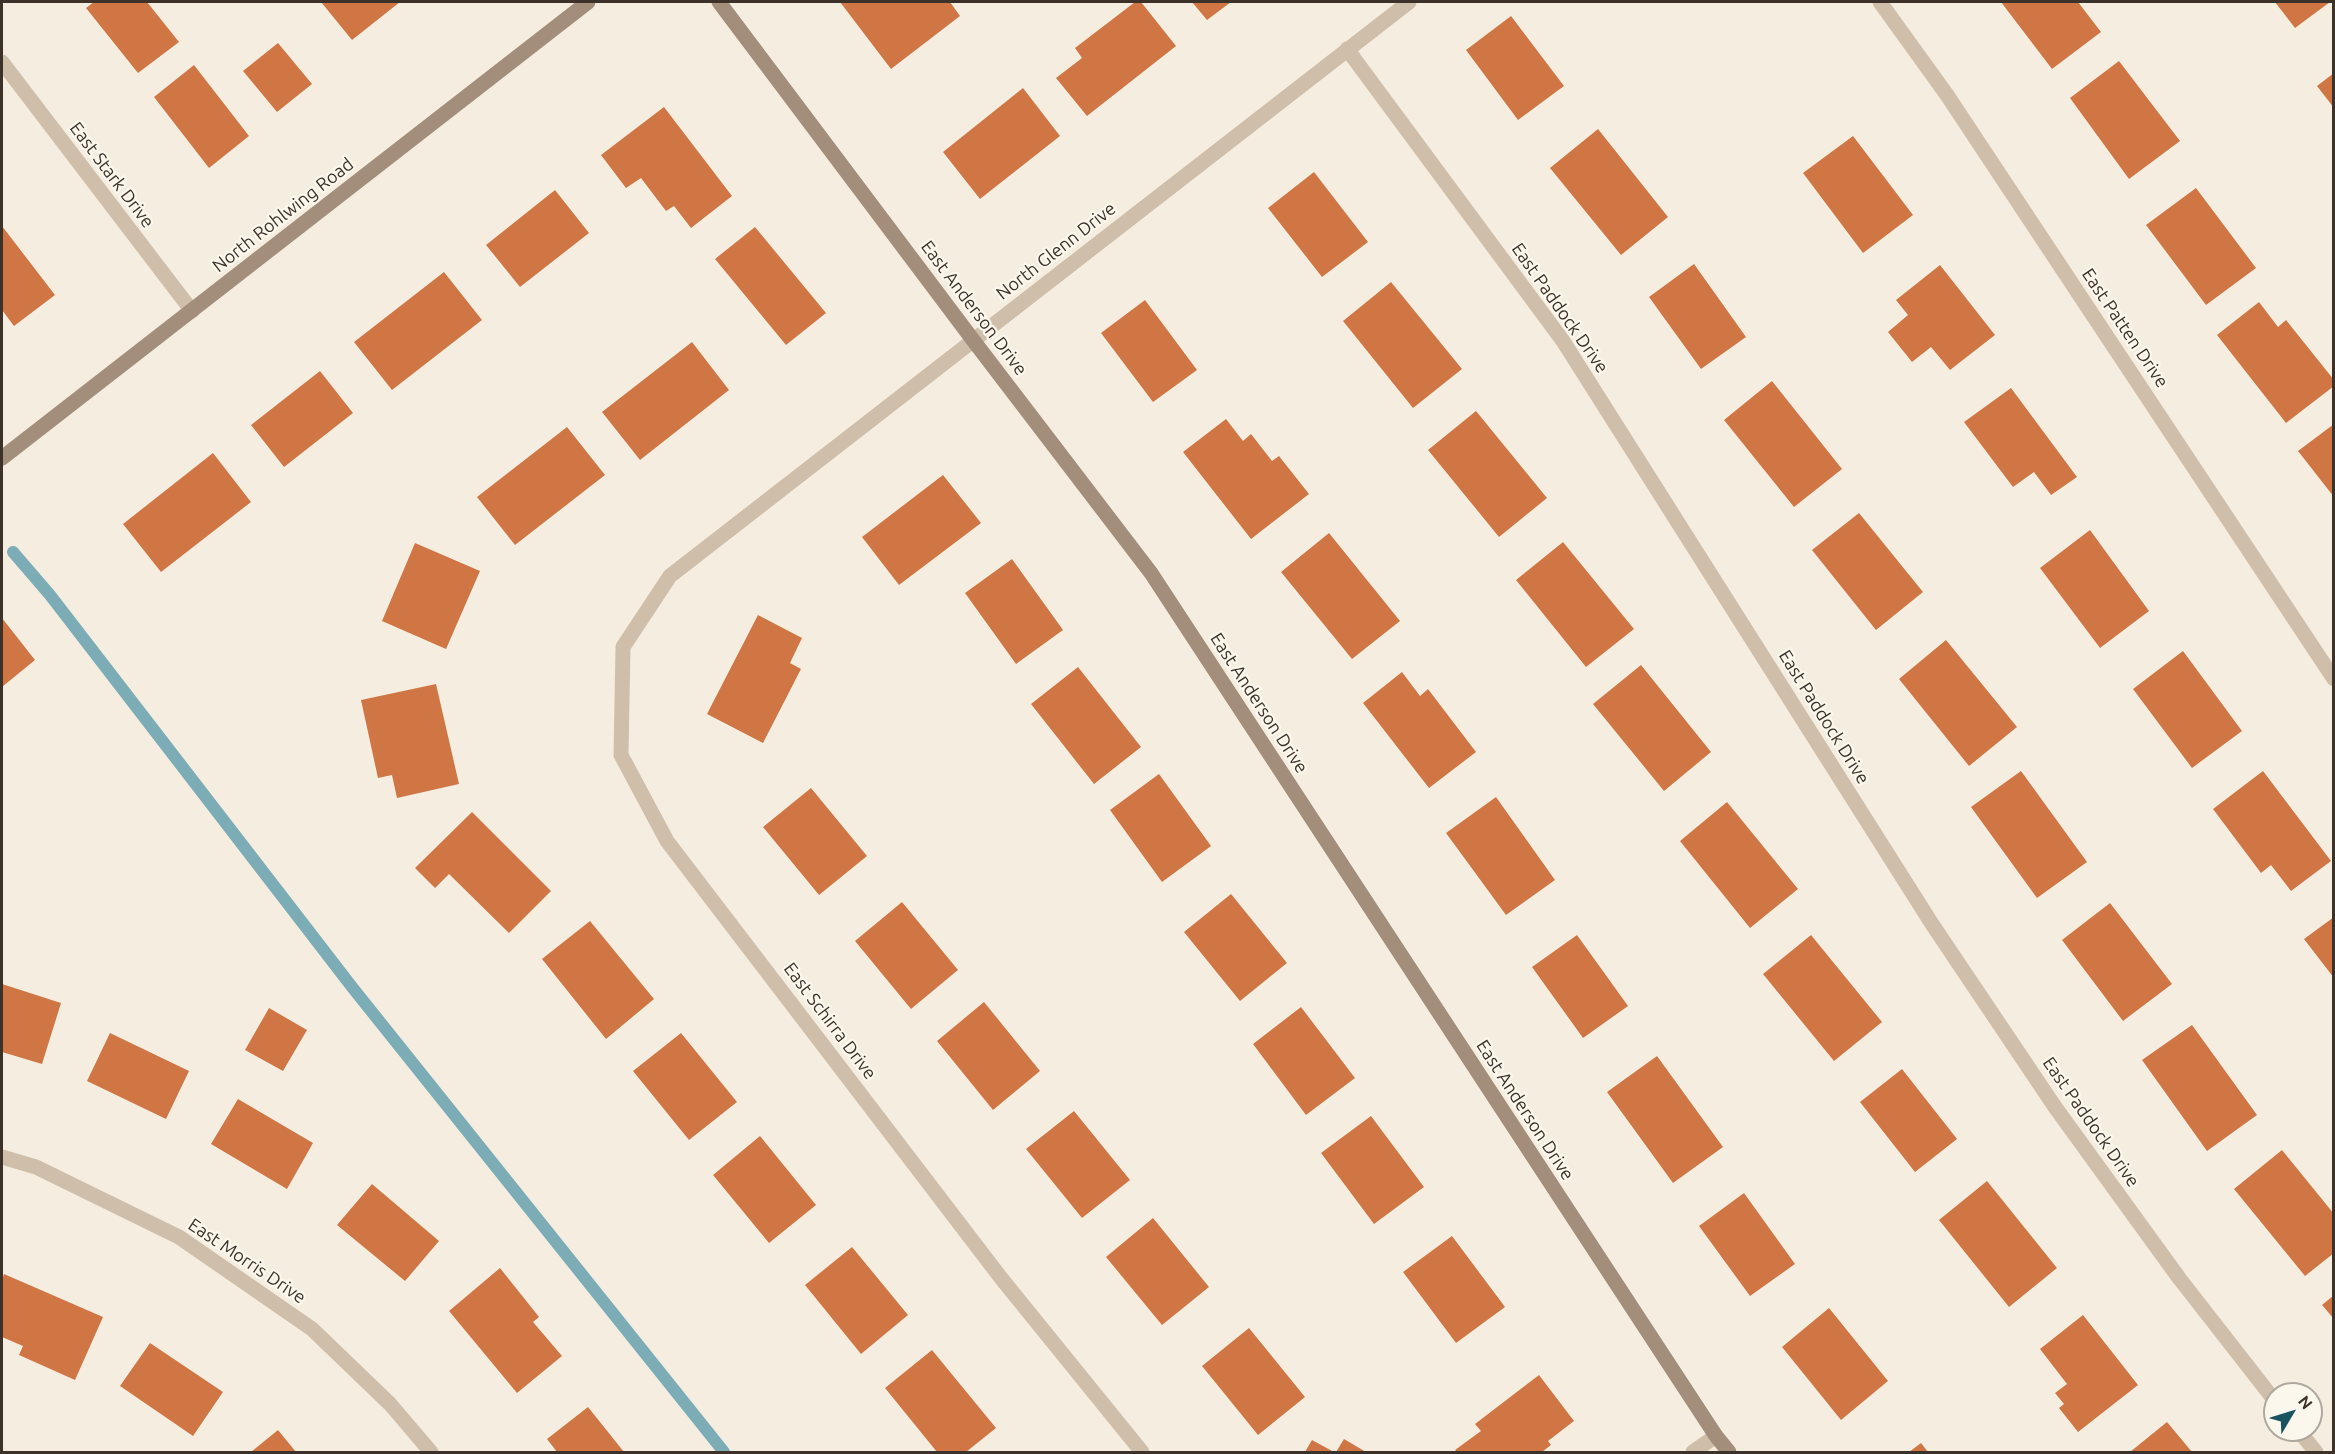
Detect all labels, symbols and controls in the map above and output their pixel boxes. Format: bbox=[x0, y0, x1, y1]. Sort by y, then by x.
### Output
street label: East Stark Drive bbox=[65, 118, 159, 232]
street label: North Rohlwing Road bbox=[208, 153, 358, 277]
street label: North Glenn Drive bbox=[992, 198, 1120, 304]
street label: East Anderson Drive bbox=[916, 236, 1032, 380]
street label: East Paddock Drive bbox=[1507, 239, 1613, 377]
street label: East Patten Drive bbox=[2077, 264, 2173, 392]
street label: East Anderson Drive bbox=[1206, 629, 1312, 777]
street label: East Paddock Drive bbox=[1774, 646, 1874, 788]
street label: East Schirra Drive bbox=[779, 958, 881, 1084]
street label: East Anderson Drive bbox=[1472, 1036, 1578, 1184]
street label: East Paddock Drive bbox=[2038, 1053, 2144, 1191]
street label: East Morris Drive bbox=[184, 1214, 310, 1308]
north arrow bbox=[2263, 1382, 2323, 1442]
text: N bbox=[2295, 1392, 2316, 1412]

